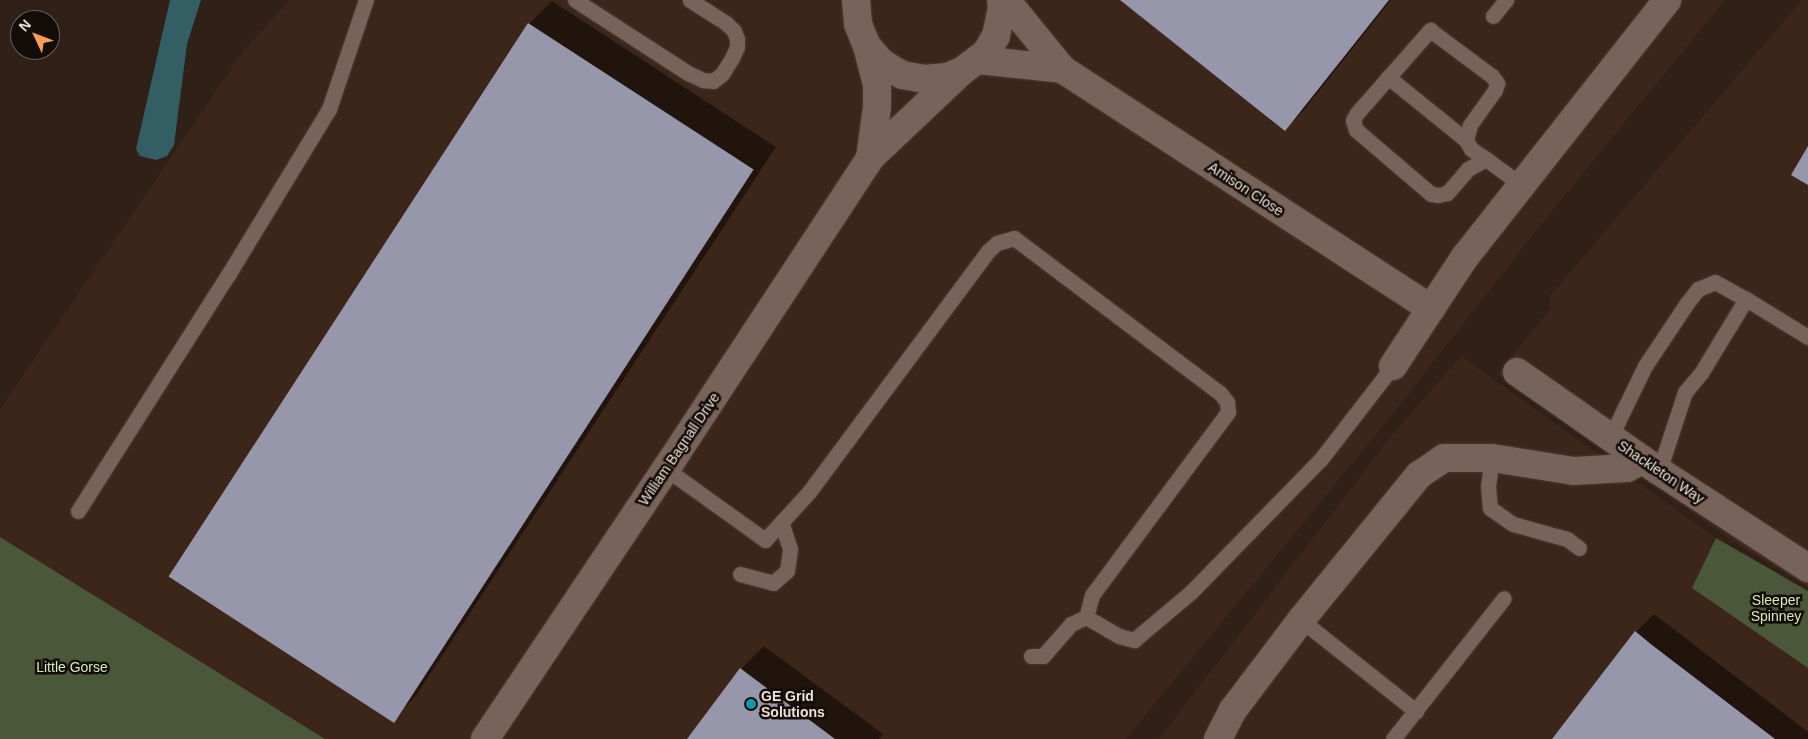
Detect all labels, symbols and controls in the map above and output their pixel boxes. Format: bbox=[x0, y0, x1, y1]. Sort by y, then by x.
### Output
north arrow bbox=[10, 10, 60, 60]
text: N bbox=[15, 16, 34, 35]
street label: Amison Close bbox=[1205, 158, 1287, 220]
street label: William Bagnall Drive bbox=[635, 389, 723, 509]
street label: Shackleton Way bbox=[1615, 437, 1707, 507]
park label: Sleeper Spinney bbox=[1751, 592, 1801, 624]
park label: Little Gorse bbox=[36, 659, 108, 675]
place label: GE Grid Solutions bbox=[761, 688, 825, 720]
marker: GE Grid Solutions bbox=[745, 698, 757, 710]

